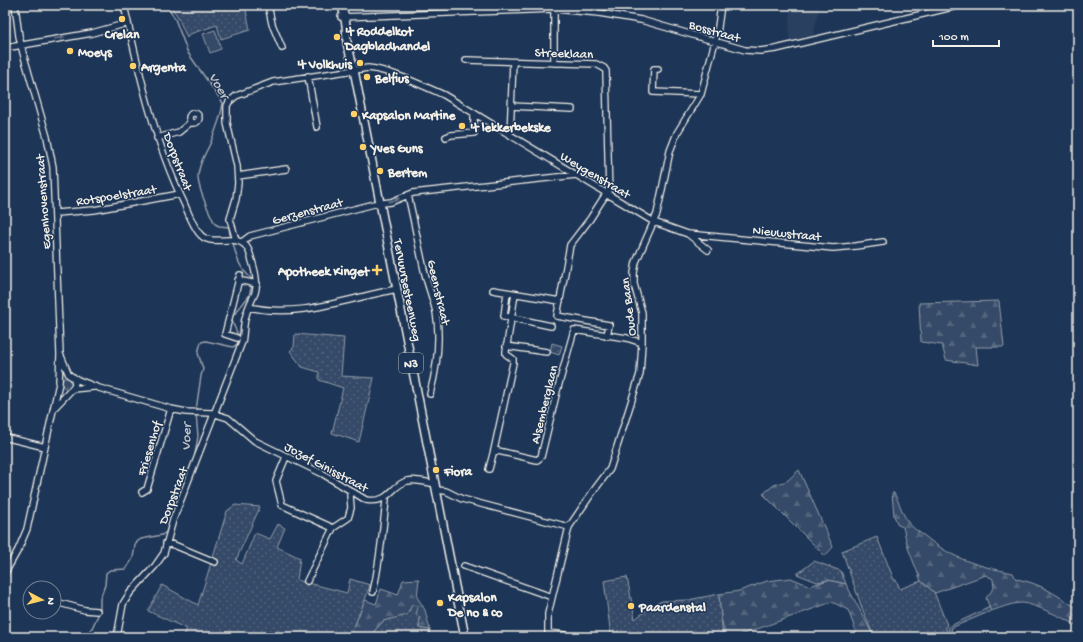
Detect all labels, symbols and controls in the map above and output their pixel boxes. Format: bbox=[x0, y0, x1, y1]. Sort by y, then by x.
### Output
marker: Crelan bbox=[117, 14, 127, 24]
street label: Bosstraat bbox=[686, 18, 743, 47]
scale bar bbox=[933, 22, 999, 48]
place label: 't Roddelkot Dagbladhandel bbox=[344, 25, 430, 55]
place label: Crelan bbox=[104, 28, 140, 43]
text: 100 m bbox=[938, 31, 969, 45]
marker: 't Roddelkot Dagbladhandel bbox=[332, 32, 342, 42]
one-way arrow bbox=[53, 35, 65, 41]
marker: Moeys bbox=[65, 46, 75, 56]
place label: Moeys bbox=[78, 46, 113, 61]
street label: Streeklaan bbox=[534, 46, 594, 63]
place label: 't Volkhuis bbox=[297, 58, 353, 73]
marker: 't Volkhuis bbox=[355, 58, 365, 68]
marker: Argenta bbox=[128, 61, 138, 71]
place label: Argenta bbox=[140, 61, 187, 76]
water label: Voer bbox=[204, 70, 234, 105]
place label: Belfius bbox=[374, 71, 410, 87]
marker: Belfius bbox=[362, 72, 372, 82]
marker: Kapsalon Martine bbox=[349, 109, 359, 119]
place label: Kapsalon Martine bbox=[361, 109, 457, 125]
marker: 't lekkerbekske bbox=[457, 121, 467, 131]
place label: 't lekkerbekske bbox=[470, 121, 552, 136]
street label: Dorpstraat bbox=[158, 130, 195, 194]
marker: Yves Guns bbox=[358, 142, 368, 152]
place label: Yves Guns bbox=[369, 142, 424, 157]
street label: Weygenstraat bbox=[557, 149, 634, 204]
street label: Egenhovenstraat bbox=[34, 152, 55, 250]
marker: Bertem bbox=[375, 166, 385, 176]
place label: Bertem bbox=[387, 166, 428, 181]
street label: Rotspoelstraat bbox=[75, 182, 159, 210]
street label: Gerzenstraat bbox=[271, 195, 346, 229]
one-way arrow bbox=[389, 197, 401, 203]
street label: Nieuwstraat bbox=[752, 223, 823, 246]
street label: Tervuursesteenweg bbox=[389, 237, 424, 343]
street label: Geen-straat bbox=[423, 259, 453, 328]
place label: Apotheek Kinget bbox=[277, 265, 371, 281]
marker: Apotheek Kinget bbox=[372, 265, 382, 275]
street label: Oude Baan bbox=[618, 276, 640, 337]
road number: N3 bbox=[399, 353, 423, 373]
street label: Alsemberglaan bbox=[528, 363, 563, 445]
street label: Friesenhof bbox=[135, 419, 166, 479]
water label: Voer bbox=[179, 420, 197, 451]
street label: Jozef Ginisstraat bbox=[282, 440, 372, 497]
street label: Dorpstraat bbox=[156, 463, 193, 528]
marker: Fiora bbox=[431, 465, 441, 475]
place label: Fiora bbox=[443, 465, 473, 480]
north arrow bbox=[22, 580, 62, 620]
place label: Kapsalon De no & co bbox=[447, 591, 503, 621]
text: N bbox=[44, 597, 56, 605]
marker: Kapsalon De no & co bbox=[435, 598, 445, 608]
marker: Paardenstal bbox=[626, 601, 636, 611]
place label: Paardenstal bbox=[638, 601, 706, 616]

